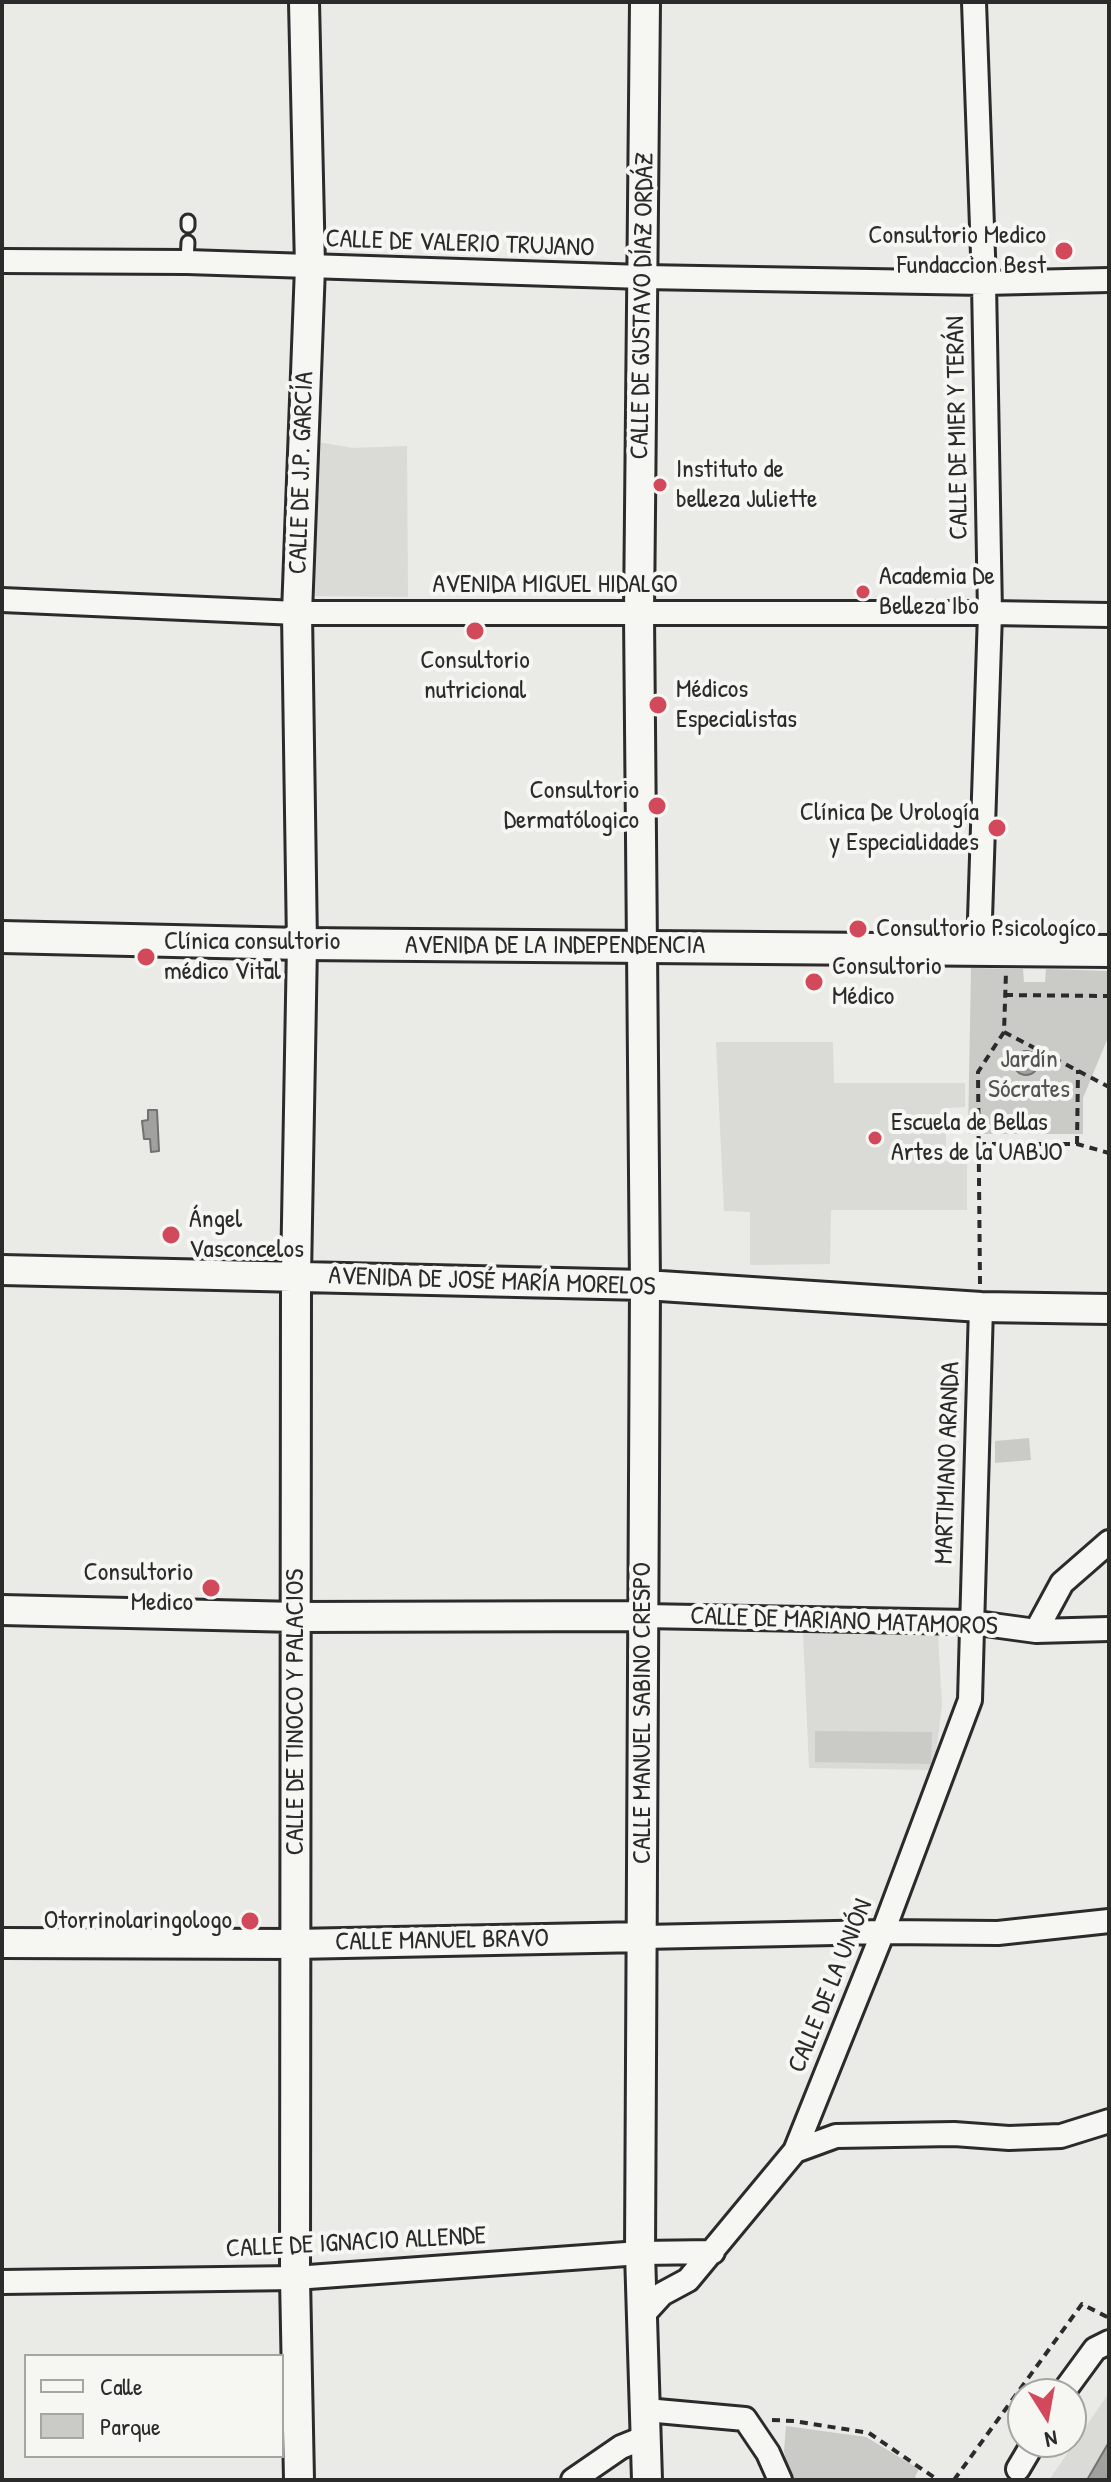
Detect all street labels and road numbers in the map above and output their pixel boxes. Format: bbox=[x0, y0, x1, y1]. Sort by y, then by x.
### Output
street label: CALLE DE GUSTAVO DÍAZ ORDÁZ bbox=[625, 152, 661, 460]
street label: CALLE DE VALERIO TRUJANO bbox=[325, 224, 595, 264]
street label: CALLE DE MIER Y TERÁN bbox=[940, 316, 976, 540]
street label: CALLE DE J.P. GARCÍA bbox=[283, 371, 321, 575]
street label: AVENIDA MIGUEL HIDALGO bbox=[432, 569, 678, 601]
street label: AVENIDA DE LA INDEPENDENCIA bbox=[405, 930, 705, 962]
street label: AVENIDA DE JOSÉ MARÍA MORELOS bbox=[328, 1261, 656, 1303]
street label: MARTIMIANO ARANDA bbox=[929, 1361, 967, 1565]
street label: CALLE MANUEL SABINO CRESPO bbox=[627, 1562, 659, 1864]
street label: CALLE DE TINOCO Y PALACIOS bbox=[280, 1569, 312, 1855]
street label: CALLE DE MARIANO MATAMOROS bbox=[690, 1601, 998, 1643]
street label: CALLE DE LA UNIÓN bbox=[782, 1895, 880, 2077]
street label: CALLE MANUEL BRAVO bbox=[335, 1924, 549, 1958]
street label: CALLE DE IGNACIO ALLENDE bbox=[225, 2221, 487, 2265]

